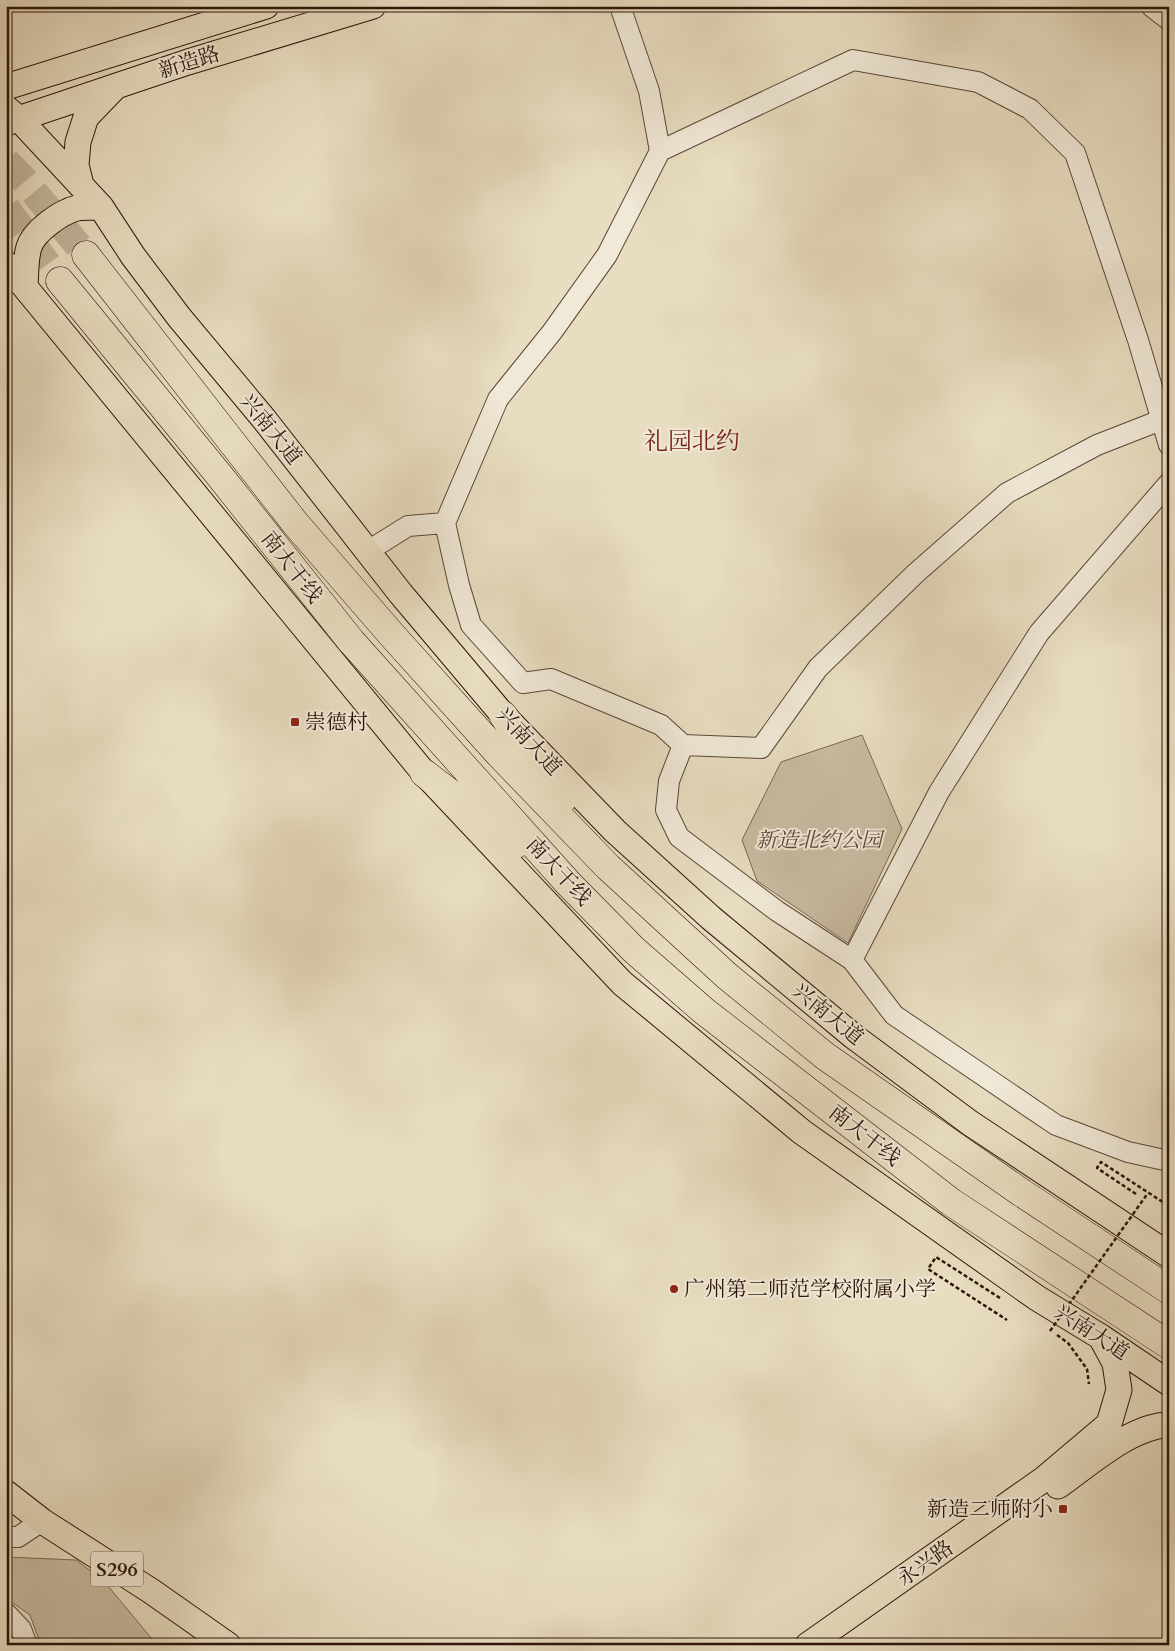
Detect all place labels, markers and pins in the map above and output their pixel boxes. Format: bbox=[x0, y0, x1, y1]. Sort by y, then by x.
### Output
place label: 崇德村 bbox=[305, 708, 368, 737]
marker: 崇德村 bbox=[289, 716, 301, 728]
place label: 广州第二师范学校附属小学 bbox=[684, 1275, 936, 1304]
marker: 广州第二师范学校附属小学 bbox=[668, 1283, 680, 1295]
place label: 新造二师附小 bbox=[927, 1495, 1053, 1524]
marker: 新造二师附小 bbox=[1057, 1503, 1069, 1515]

